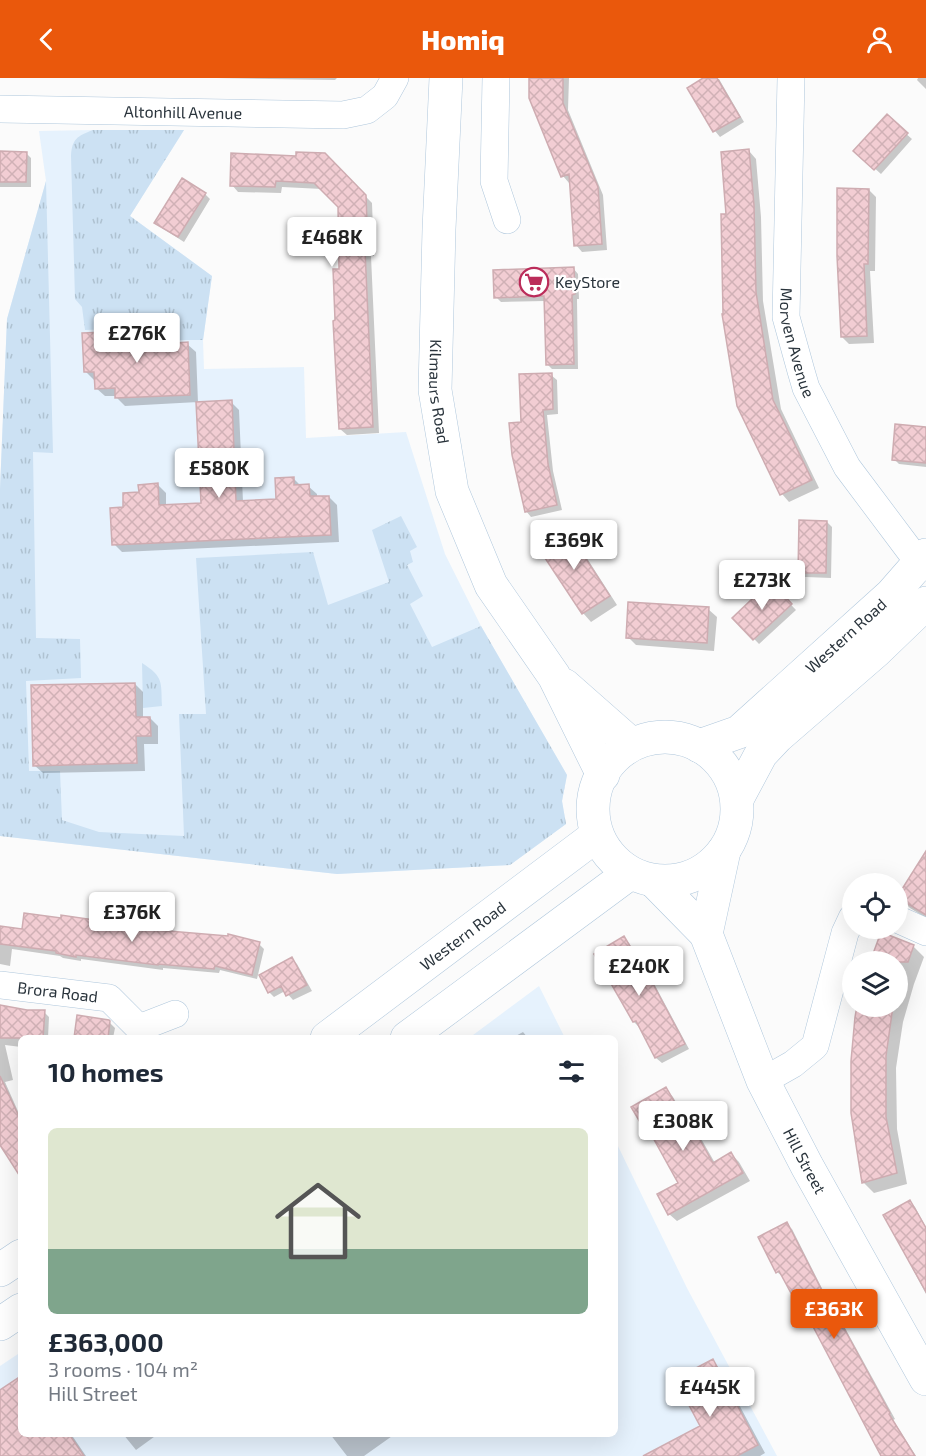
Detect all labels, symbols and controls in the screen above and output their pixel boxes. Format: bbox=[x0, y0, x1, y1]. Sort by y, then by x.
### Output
icon: back bbox=[30, 23, 63, 56]
text: Homiq bbox=[421, 23, 505, 55]
icon: person bbox=[863, 23, 896, 56]
street label: Altonhill Avenue bbox=[124, 101, 242, 122]
pin: £468K bbox=[290, 217, 374, 268]
text: £468K bbox=[301, 224, 363, 248]
supermarket icon: KeyStore bbox=[518, 266, 550, 298]
place label: KeyStore bbox=[555, 272, 620, 291]
street label: Morven Avenue bbox=[777, 287, 819, 401]
pin: £276K bbox=[95, 313, 179, 364]
text: £276K bbox=[108, 320, 166, 344]
street label: Kilmaurs Road bbox=[426, 339, 454, 445]
pin: £580K bbox=[177, 448, 261, 499]
text: £580K bbox=[189, 455, 249, 479]
pin: £369K bbox=[532, 520, 616, 571]
text: £369K bbox=[544, 527, 604, 551]
pin: £273K bbox=[720, 560, 804, 611]
text: £273K bbox=[733, 567, 791, 591]
street label: Western Road bbox=[801, 594, 890, 677]
map controls bbox=[842, 873, 908, 1017]
button: locate bbox=[842, 873, 908, 939]
pin: £376K bbox=[90, 892, 174, 943]
street label: Western Road bbox=[416, 897, 509, 974]
text: £376K bbox=[103, 899, 161, 923]
pin: £240K bbox=[597, 946, 681, 997]
button: layers bbox=[842, 951, 908, 1017]
text: £240K bbox=[608, 953, 670, 977]
street label: Brora Road bbox=[16, 977, 99, 1006]
icon: filters bbox=[555, 1055, 588, 1088]
text: 10 homes bbox=[48, 1056, 164, 1087]
pin: £308K bbox=[641, 1101, 725, 1152]
text: £308K bbox=[653, 1108, 713, 1132]
street label: Hill Street bbox=[780, 1124, 831, 1197]
icon: home bbox=[264, 1167, 372, 1275]
pin: £363K bbox=[792, 1289, 876, 1340]
text: £363K bbox=[805, 1296, 863, 1320]
text: £363,000 bbox=[48, 1326, 164, 1357]
text: 3 rooms · 104 m² bbox=[48, 1357, 198, 1381]
pin: £445K bbox=[668, 1367, 752, 1418]
text: £445K bbox=[680, 1374, 740, 1398]
text: Hill Street bbox=[48, 1381, 138, 1405]

